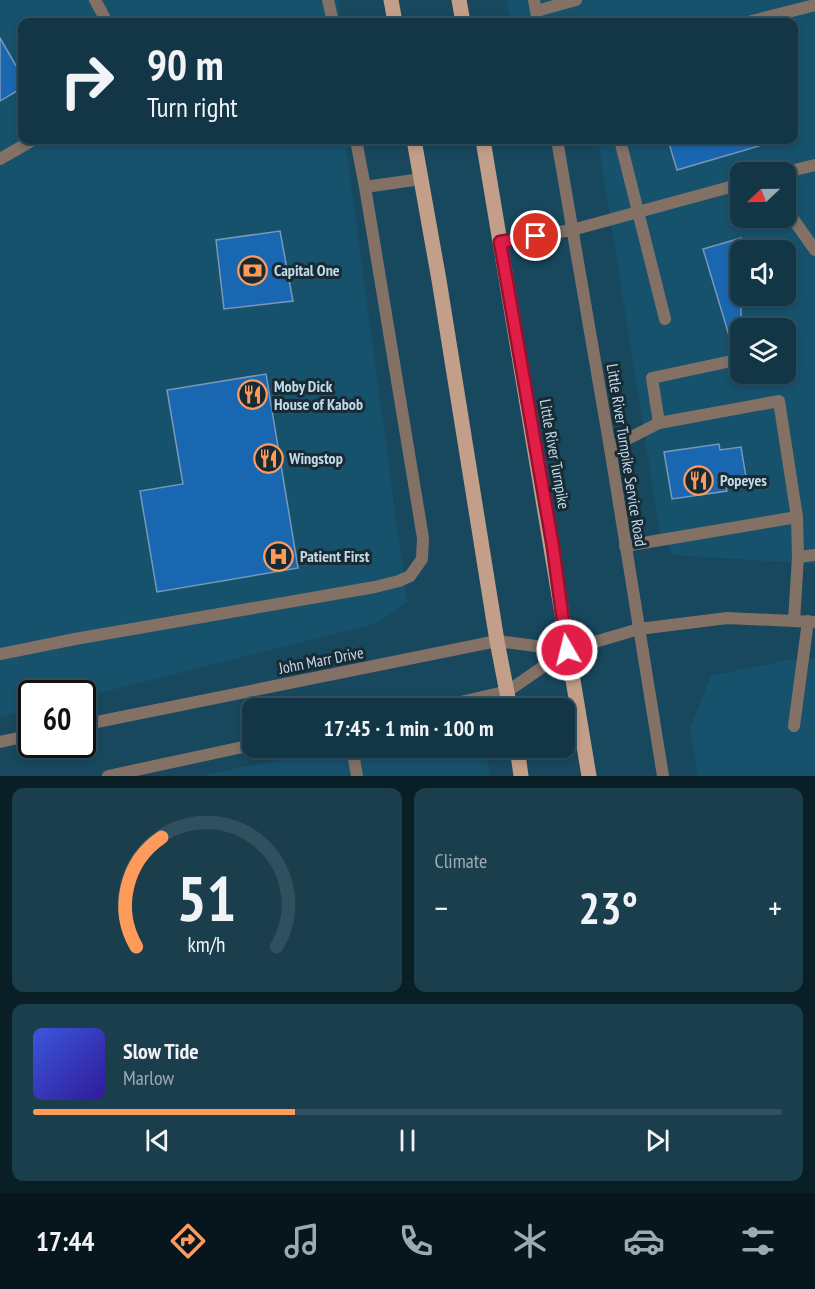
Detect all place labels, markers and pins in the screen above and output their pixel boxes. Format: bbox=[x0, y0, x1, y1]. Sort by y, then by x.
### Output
pin bbox=[510, 210, 561, 261]
bank icon: Capital One bbox=[237, 254, 269, 286]
place label: Capital One bbox=[274, 260, 340, 280]
place label: Moby Dick House of Kabob bbox=[274, 376, 363, 414]
restaurant icon: Moby Dick House of Kabob bbox=[237, 379, 269, 411]
restaurant icon: Wingstop bbox=[252, 442, 284, 474]
place label: Wingstop bbox=[288, 448, 343, 468]
restaurant icon: Popeyes bbox=[683, 464, 715, 496]
place label: Popeyes bbox=[720, 470, 767, 490]
hospital icon: Patient First bbox=[263, 540, 295, 572]
place label: Patient First bbox=[300, 546, 370, 566]

